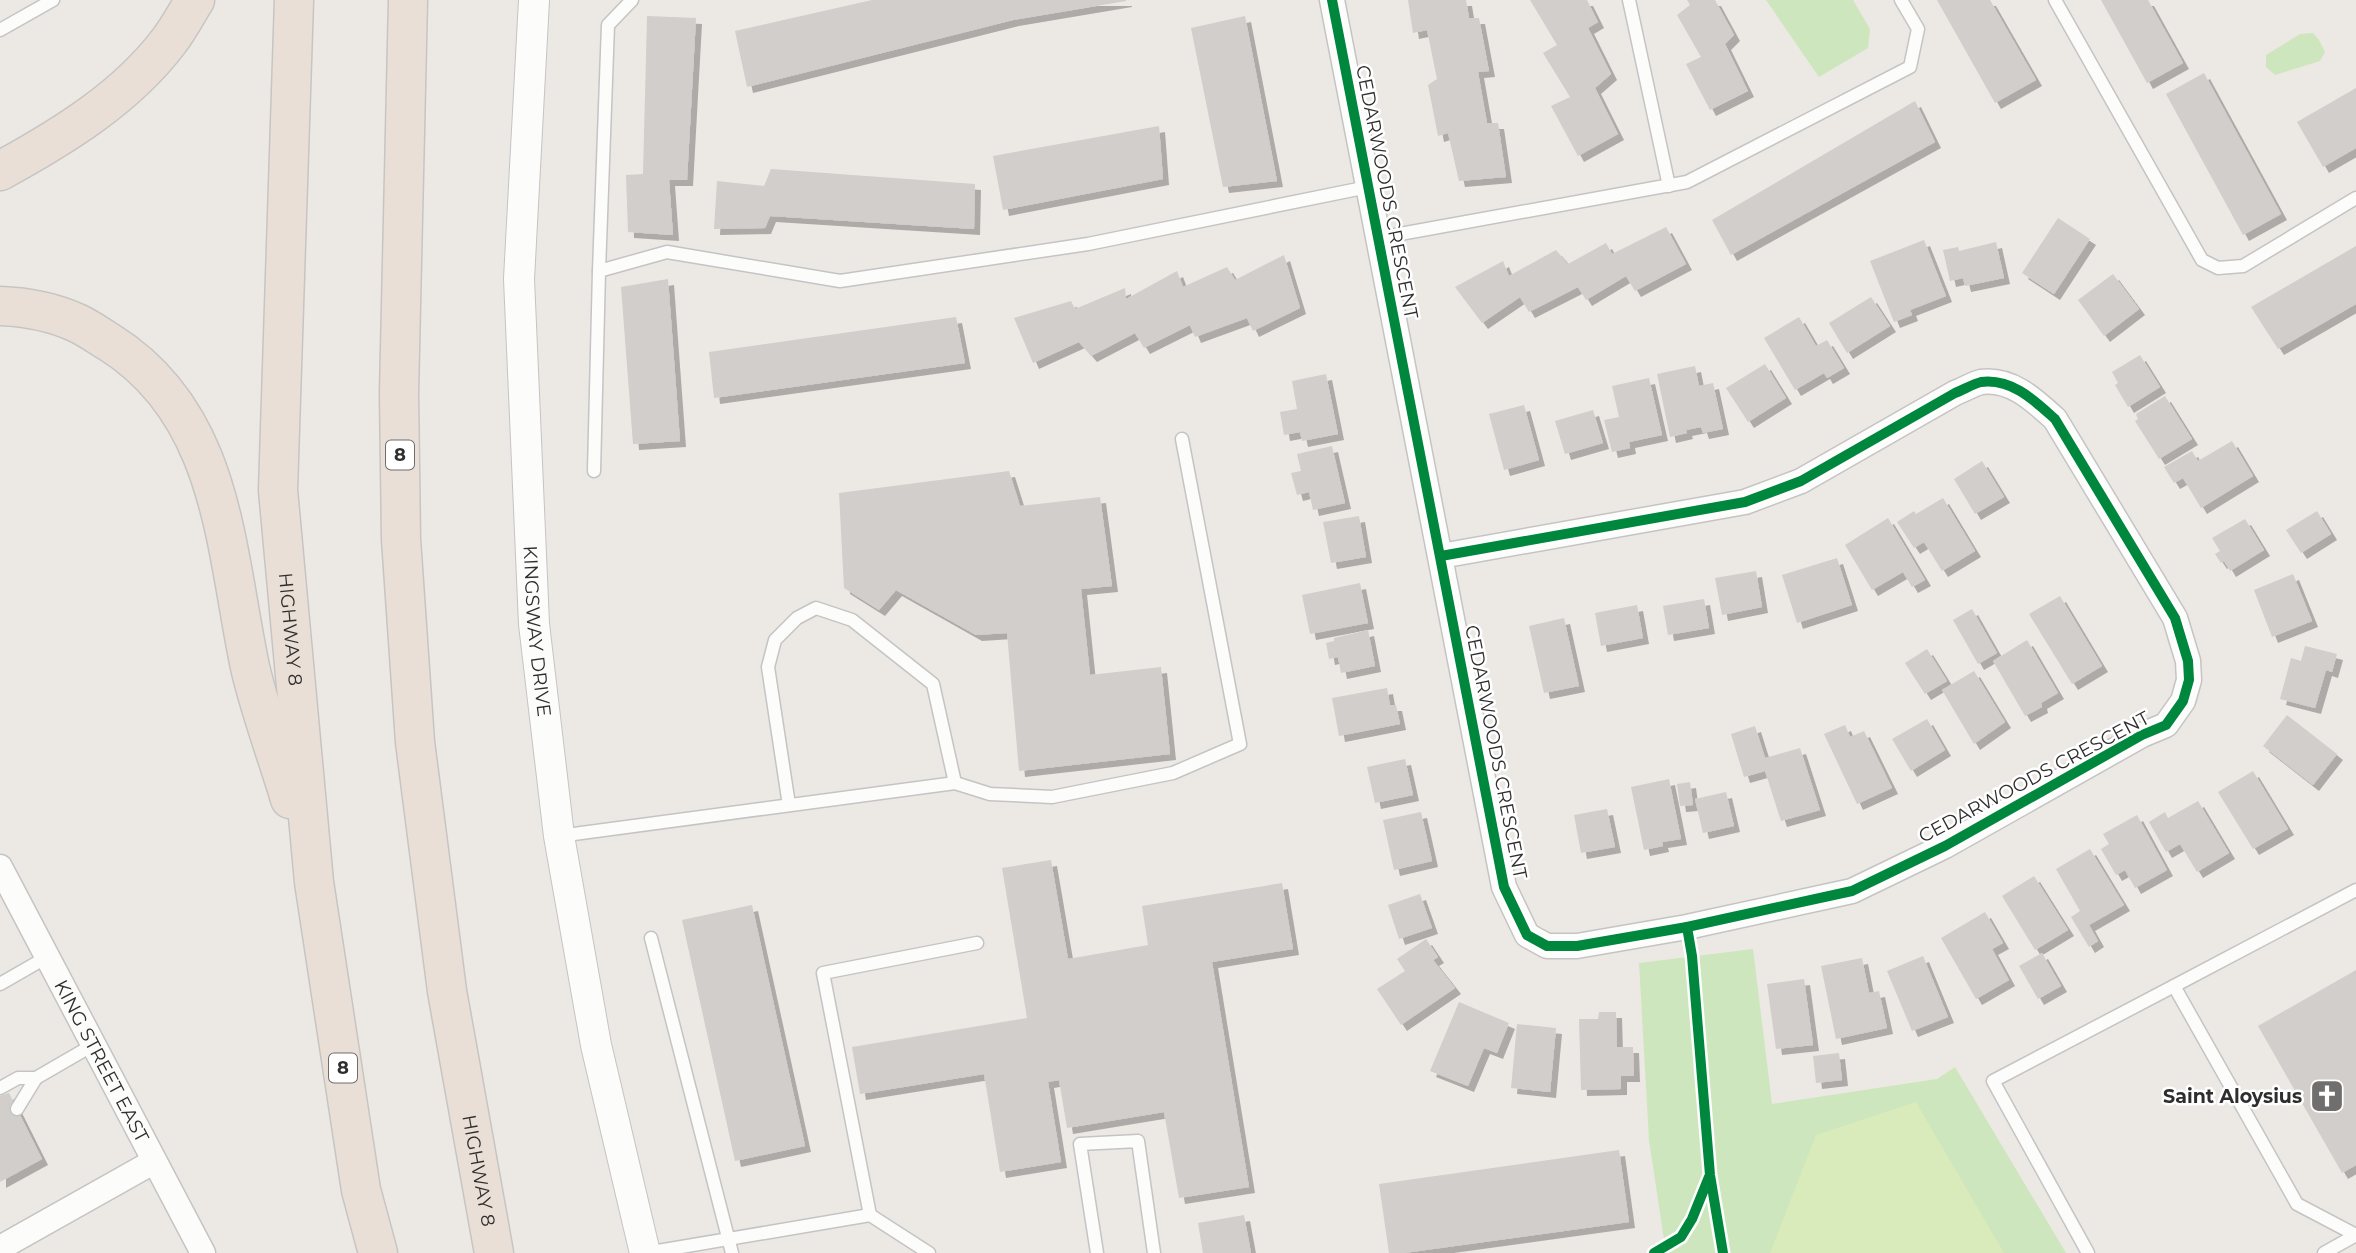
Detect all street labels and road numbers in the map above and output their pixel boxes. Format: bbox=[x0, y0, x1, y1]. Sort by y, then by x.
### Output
street label: CEDARWOODS CRESCENT bbox=[1351, 63, 1423, 321]
road number: 8 bbox=[386, 440, 414, 470]
street label: KINGSWAY DRIVE bbox=[519, 545, 556, 718]
street label: HIGHWAY 8 bbox=[274, 572, 307, 687]
street label: CEDARWOODS CRESCENT bbox=[1460, 623, 1532, 881]
street label: CEDARWOODS CRESCENT bbox=[1915, 706, 2153, 848]
street label: KING STREET EAST bbox=[50, 976, 154, 1146]
road number: 8 bbox=[329, 1054, 357, 1083]
street label: HIGHWAY 8 bbox=[458, 1113, 501, 1228]

